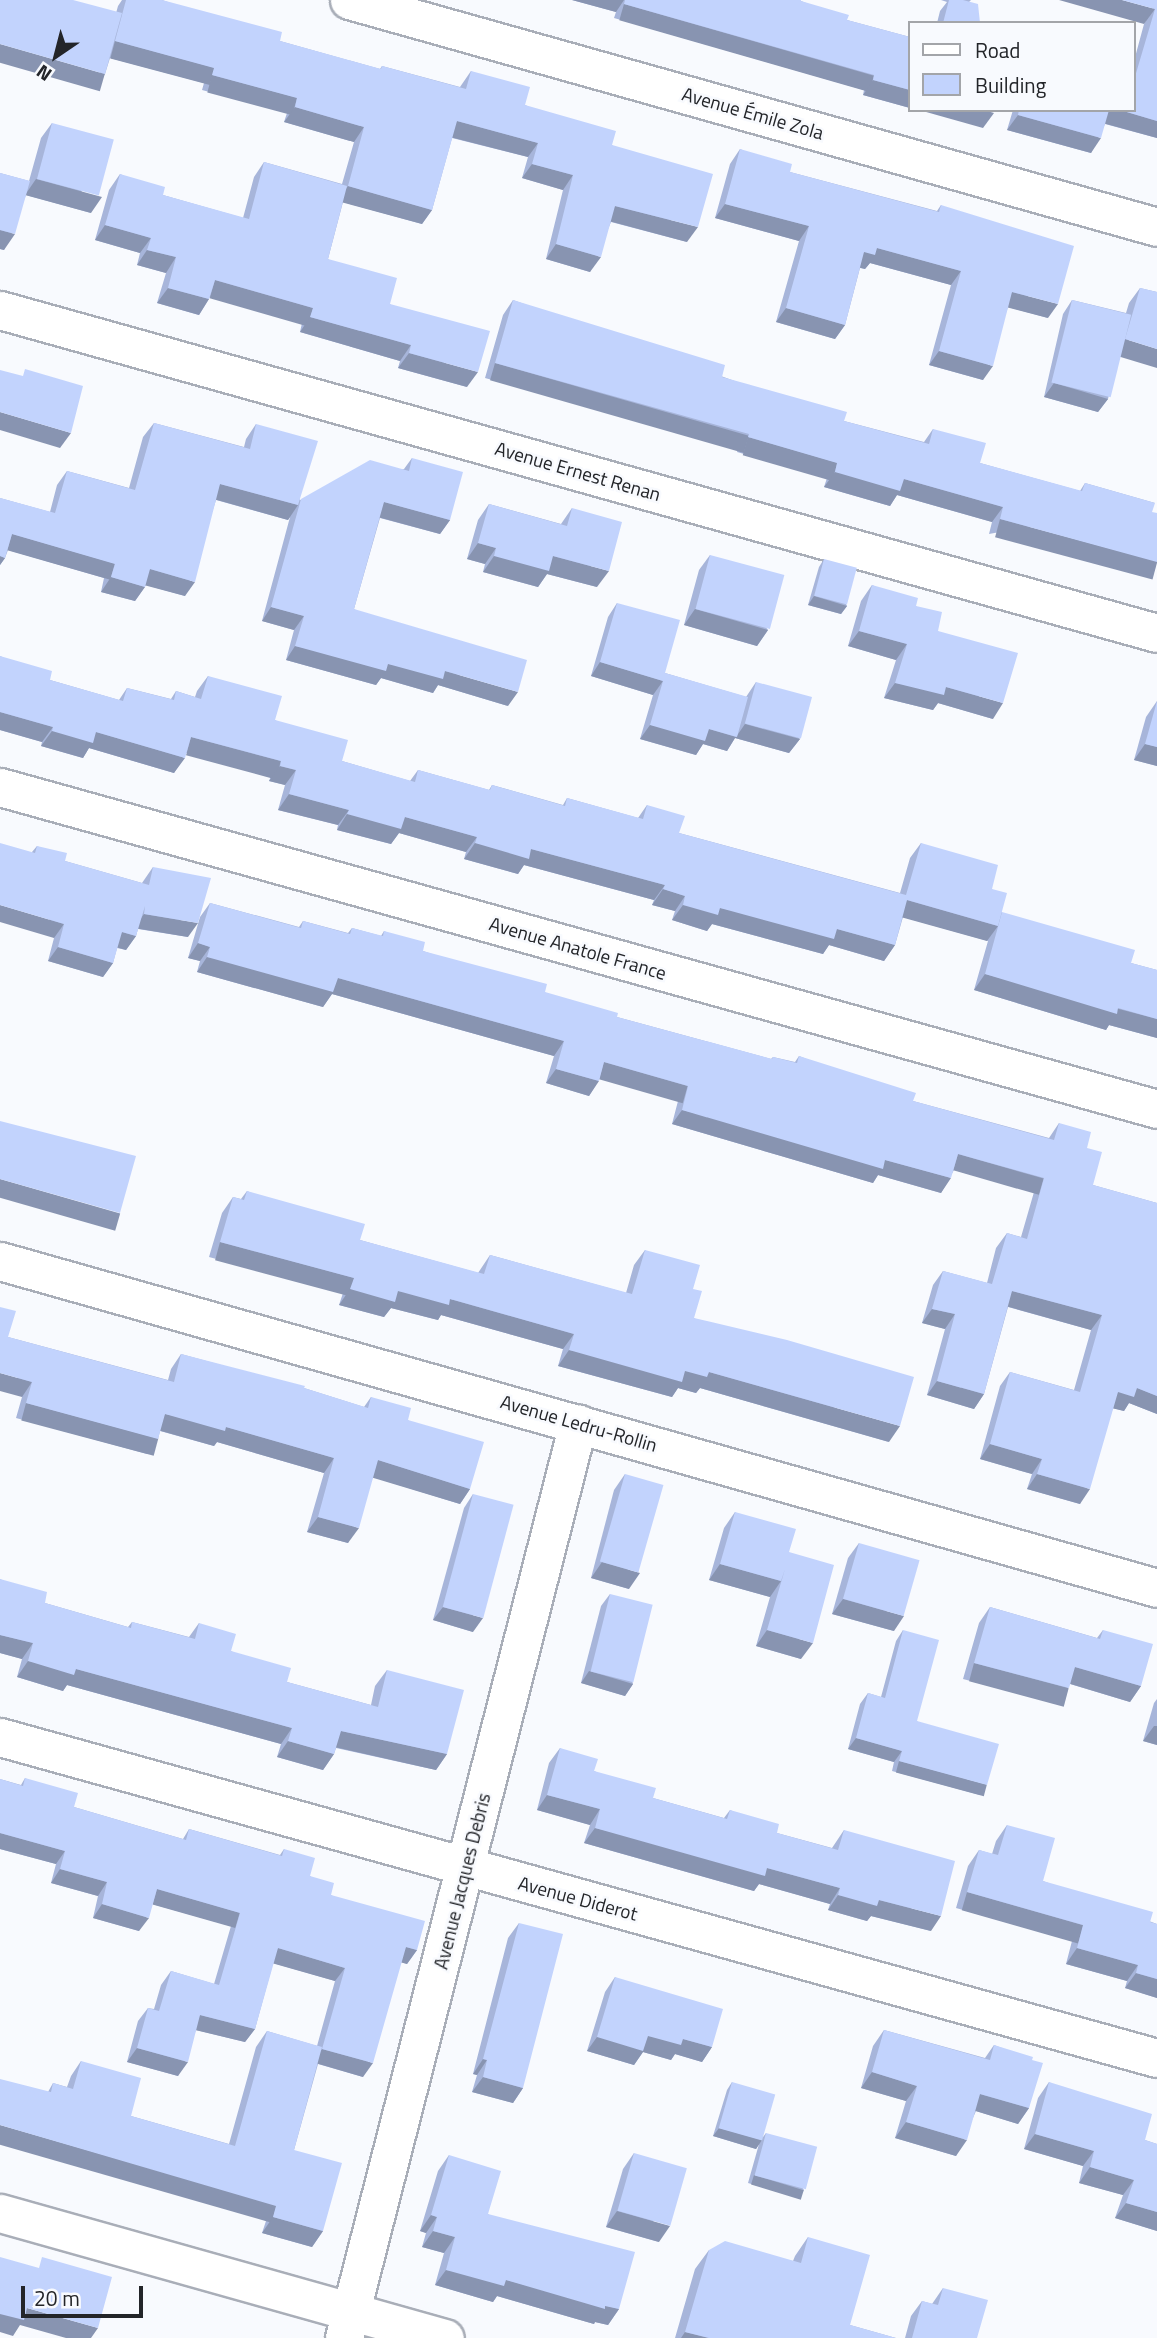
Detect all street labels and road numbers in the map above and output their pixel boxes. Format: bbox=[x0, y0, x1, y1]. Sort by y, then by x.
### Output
street label: Avenue Émile Zola bbox=[680, 82, 826, 144]
street label: Avenue Ernest Renan bbox=[493, 436, 663, 506]
street label: Avenue Anatole France bbox=[487, 912, 669, 984]
street label: Avenue Ledru-Rollin bbox=[498, 1390, 660, 1456]
street label: Avenue Jacques Debris bbox=[429, 1790, 495, 1972]
street label: Avenue Diderot bbox=[516, 1871, 640, 1925]

